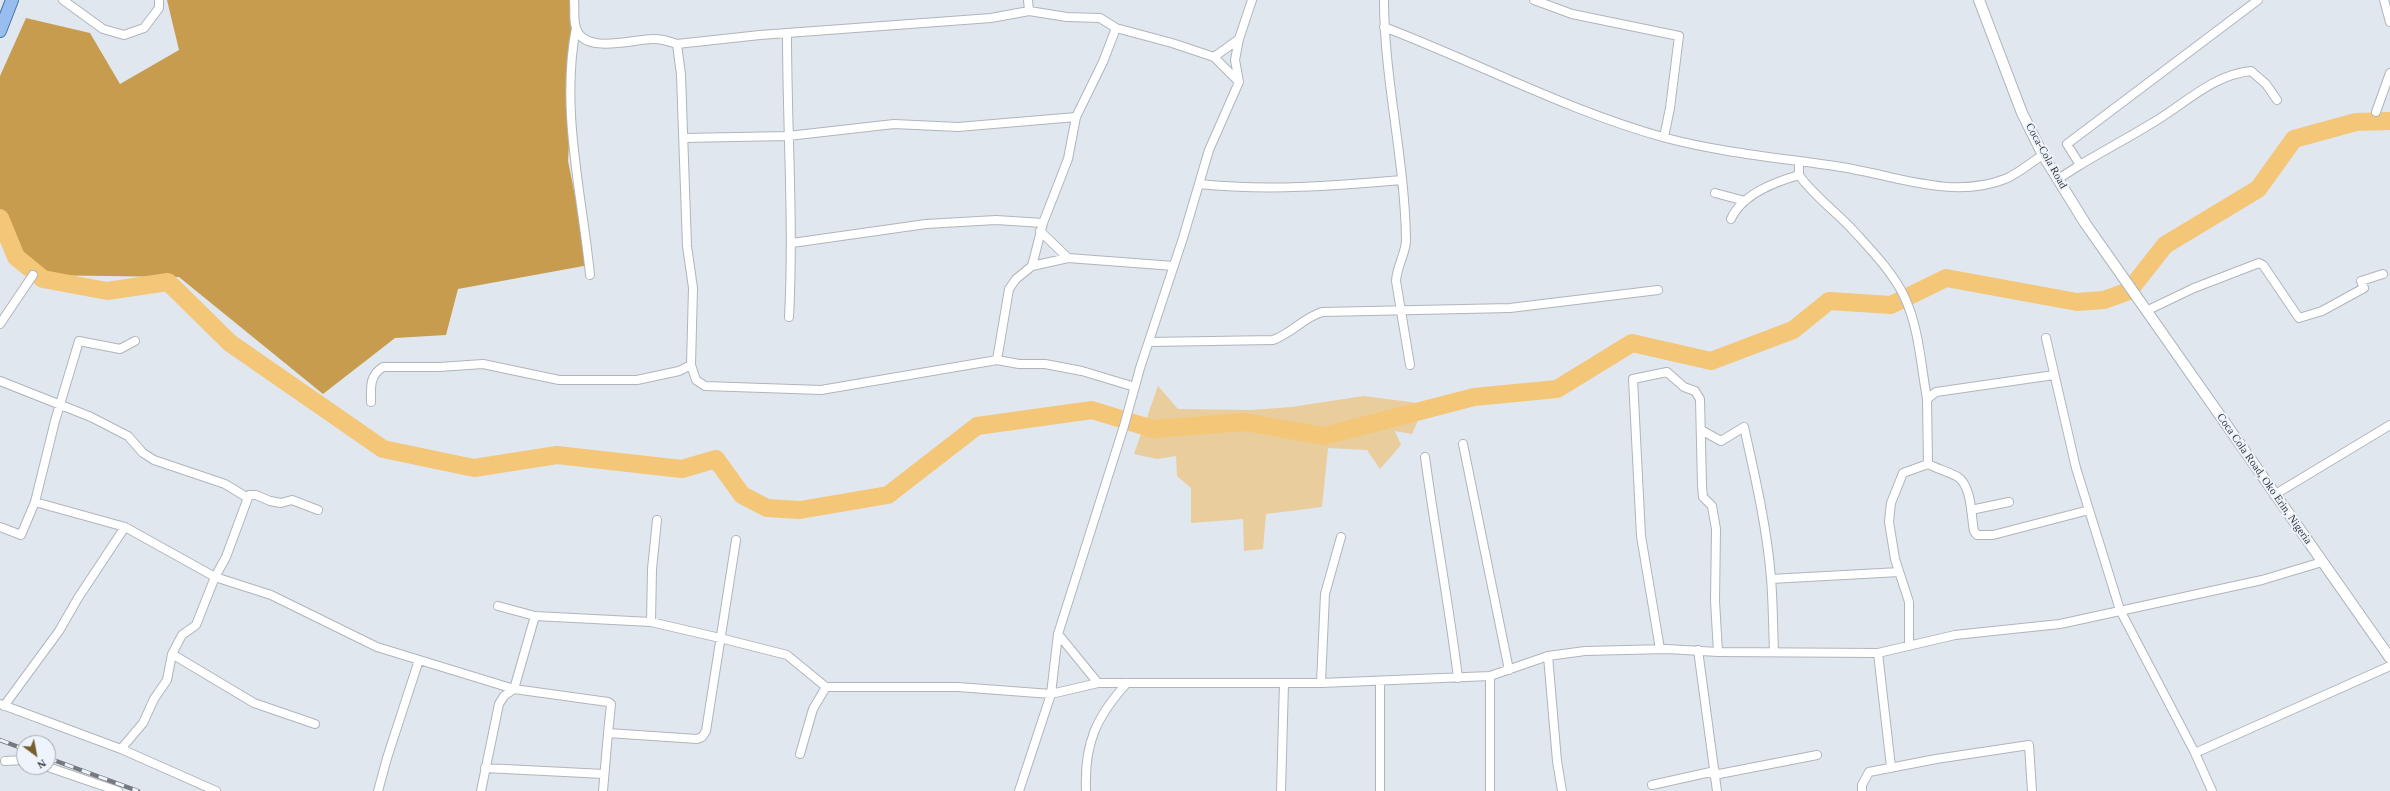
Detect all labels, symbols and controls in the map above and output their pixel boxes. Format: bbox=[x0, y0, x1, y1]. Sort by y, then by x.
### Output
street label: Coca-Cola Road bbox=[2023, 121, 2069, 191]
street label: Coca Cola Road, Oko Erin, Nigeria bbox=[2214, 411, 2314, 547]
north arrow bbox=[16, 735, 56, 775]
text: N bbox=[35, 757, 48, 772]

